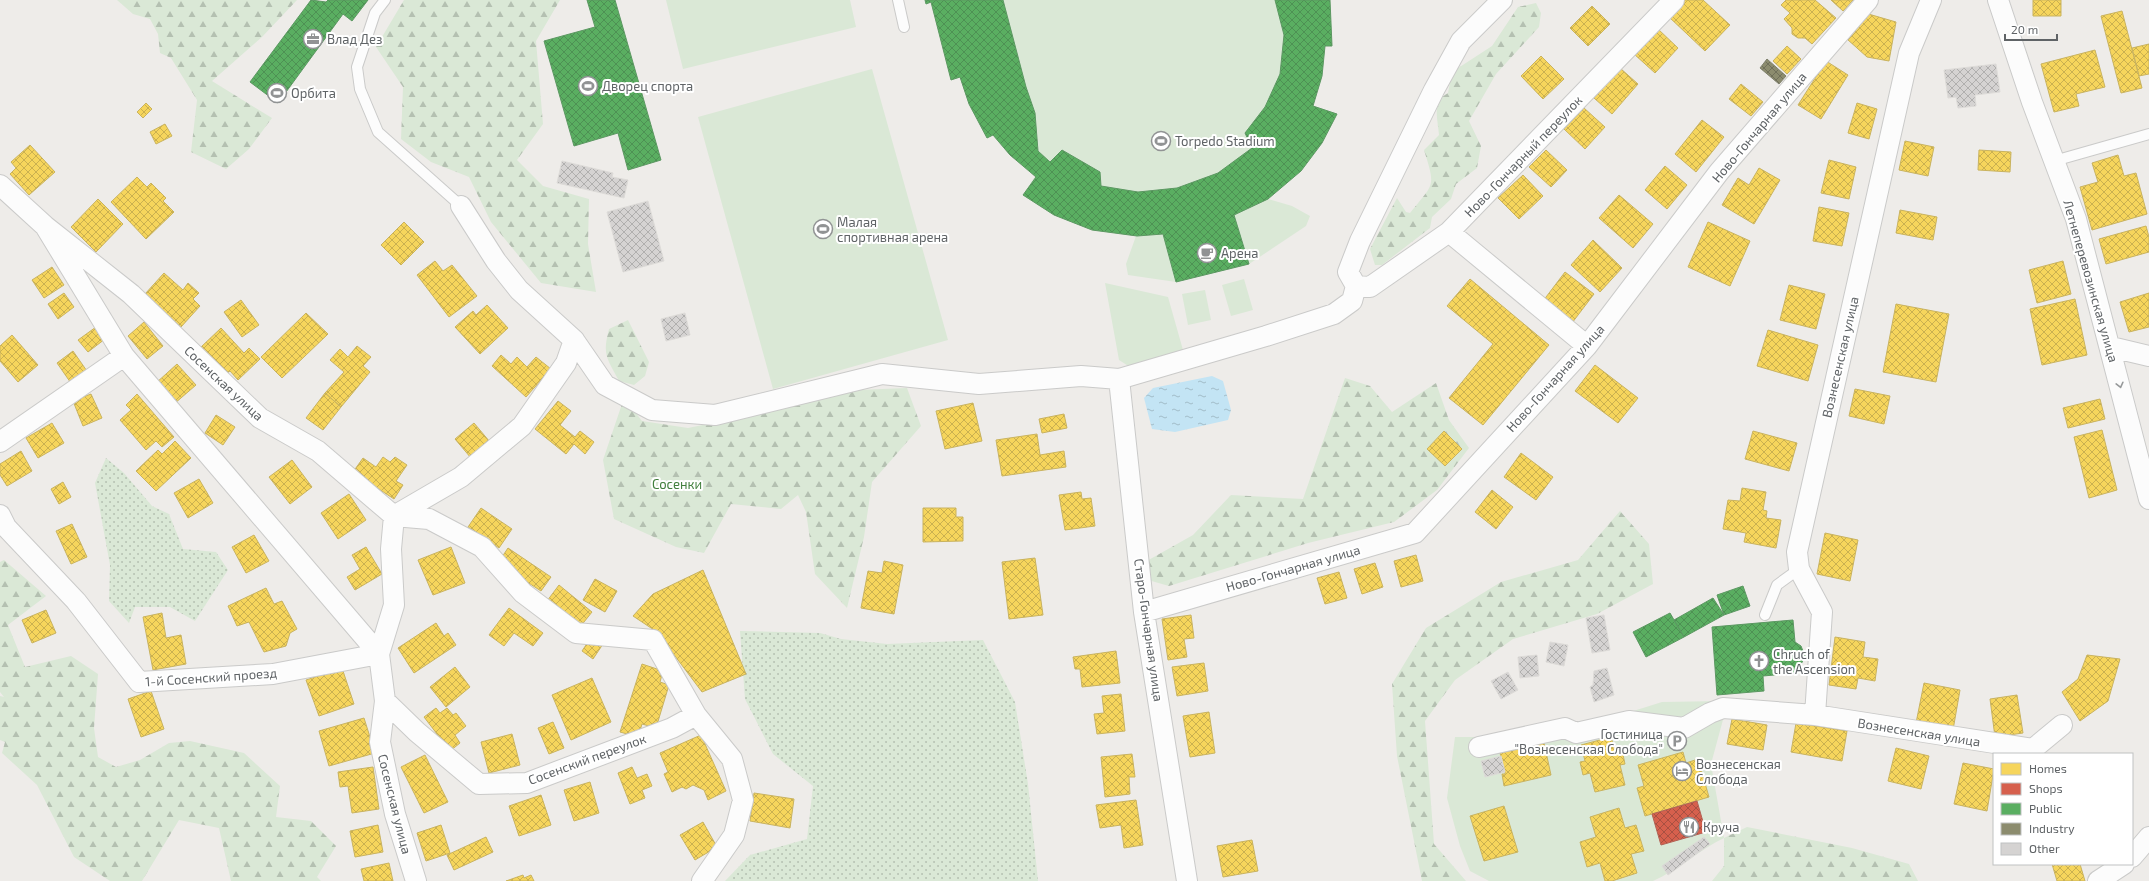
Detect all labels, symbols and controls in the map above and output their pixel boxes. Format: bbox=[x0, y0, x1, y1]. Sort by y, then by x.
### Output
scale bar bbox=[2005, 16, 2057, 42]
text: 20 m bbox=[2011, 22, 2038, 36]
office icon: Влад Дез bbox=[302, 28, 324, 50]
place label: Влад Дез bbox=[327, 31, 383, 47]
street label: Ново-Гончарная улица bbox=[1708, 69, 1810, 185]
sports icon: Дворец спорта bbox=[577, 75, 599, 97]
place label: Дворец спорта bbox=[602, 78, 693, 94]
sports icon: Орбита bbox=[266, 82, 288, 104]
place label: Орбита bbox=[291, 85, 336, 101]
street label: Ново-Гончарный переулок bbox=[1461, 92, 1585, 220]
sports icon: Torpedo Stadium bbox=[1150, 130, 1172, 152]
place label: Torpedo Stadium bbox=[1175, 133, 1275, 149]
street label: Летнеперевозинская улица bbox=[2060, 198, 2122, 364]
place label: Малая спортивная арена bbox=[837, 214, 948, 245]
sports icon: Малая спортивная арена bbox=[812, 218, 834, 240]
cafe icon: Арена bbox=[1196, 242, 1218, 264]
place label: Арена bbox=[1221, 245, 1258, 261]
street label: Вознесенская улица bbox=[1818, 295, 1862, 419]
street label: Ново-Гончарная улица bbox=[1503, 321, 1607, 435]
street label: Сосенская улица bbox=[181, 342, 267, 424]
one-way arrow bbox=[2115, 381, 2124, 388]
park label: Сосенки bbox=[652, 476, 702, 492]
street label: Ново-Гончарная улица bbox=[1224, 541, 1362, 595]
street label: Старо-Гончарная улица bbox=[1131, 558, 1167, 702]
place label: Chruch of the Ascension bbox=[1773, 646, 1855, 677]
church icon: Chruch of the Ascension bbox=[1748, 650, 1770, 672]
street label: 1-й Сосенский проезд bbox=[145, 664, 278, 690]
street label: Вознесенская улица bbox=[1856, 714, 1982, 750]
place label: Гостиница "Вознесенская Слобода" bbox=[1514, 726, 1663, 757]
street label: Сосенский переулок bbox=[526, 730, 648, 788]
parking icon: Гостиница "Вознесенская Слобода" bbox=[1666, 730, 1688, 752]
street label: Сосенская улица bbox=[375, 752, 415, 856]
legend bbox=[1993, 753, 2133, 865]
place label: Вознесенская Слобода bbox=[1696, 756, 1781, 787]
hotel icon: Вознесенская Слобода bbox=[1671, 760, 1693, 782]
text: Homes bbox=[2029, 761, 2067, 775]
text: Shops bbox=[2029, 781, 2063, 795]
text: Public bbox=[2029, 801, 2062, 815]
restaurant icon: Круча bbox=[1678, 816, 1700, 838]
place label: Круча bbox=[1703, 819, 1739, 835]
text: Industry bbox=[2029, 821, 2075, 835]
text: Other bbox=[2029, 841, 2060, 855]

